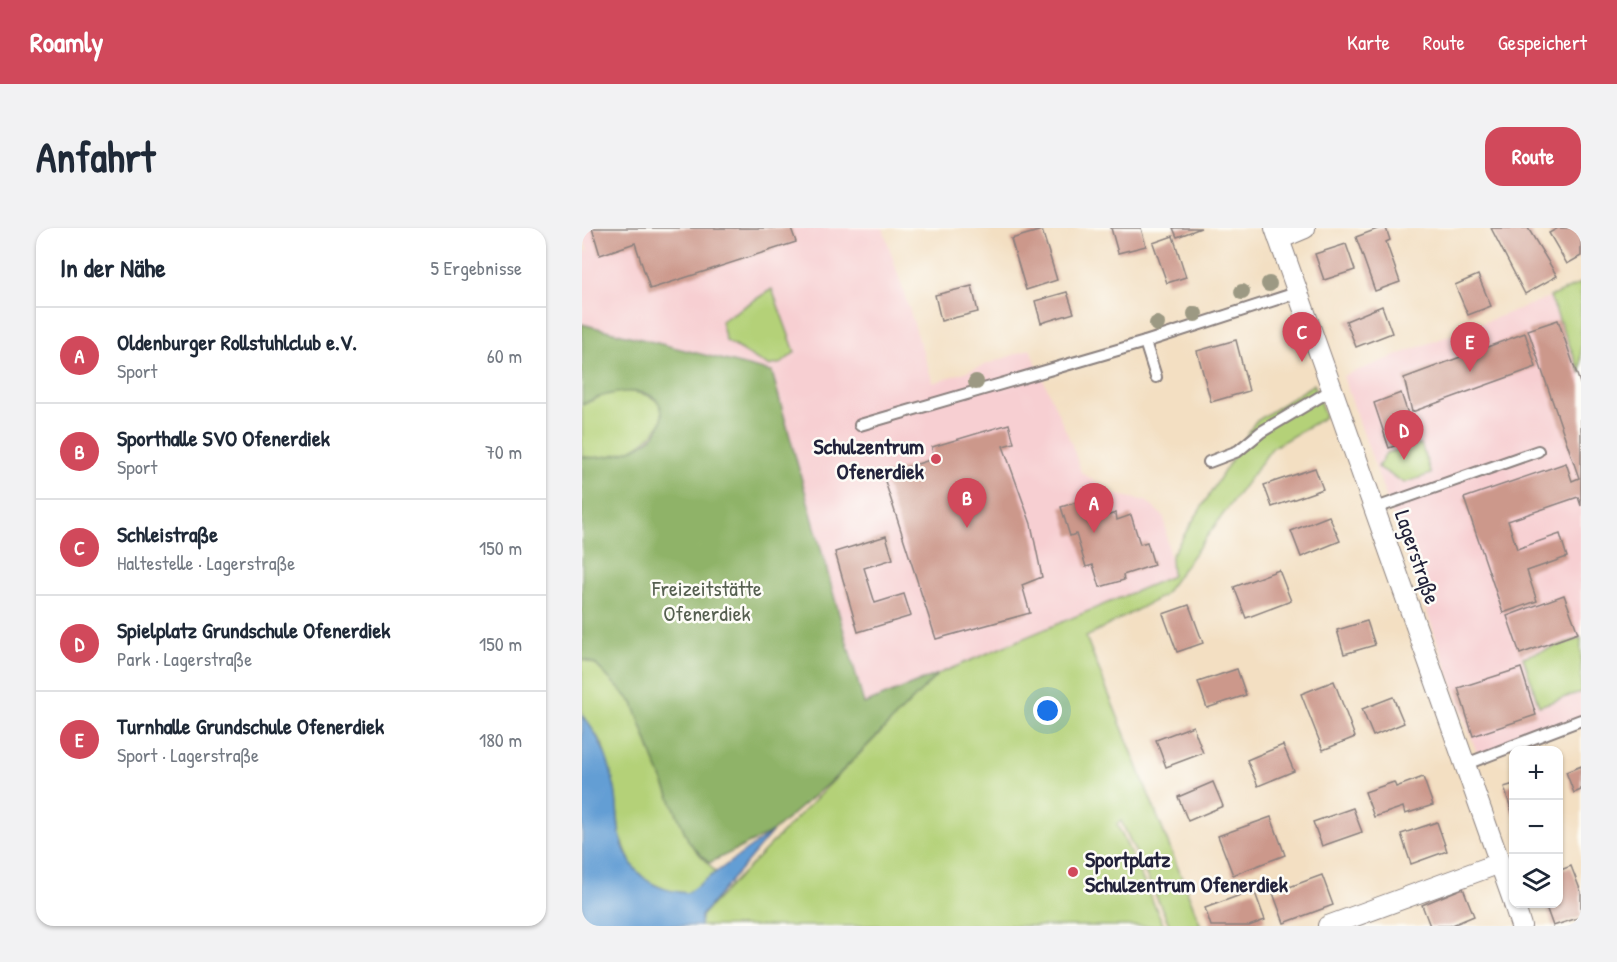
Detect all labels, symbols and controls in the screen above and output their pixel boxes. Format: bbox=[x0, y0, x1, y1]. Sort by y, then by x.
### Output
text: Roamly bbox=[30, 23, 103, 61]
text: Karte bbox=[1347, 28, 1390, 57]
text: Route bbox=[1423, 28, 1465, 57]
text: Gespeichert bbox=[1498, 28, 1587, 57]
button: Route bbox=[1485, 127, 1581, 186]
text: Anfahrt bbox=[36, 128, 155, 185]
text: In der Nähe bbox=[60, 250, 166, 285]
text: 5 Ergebnisse bbox=[430, 254, 522, 281]
pin: C bbox=[1282, 312, 1322, 362]
pin: E bbox=[1450, 322, 1490, 372]
text: Oldenburger Rollstuhlclub e.V. bbox=[117, 327, 357, 357]
text: A bbox=[75, 342, 84, 369]
text: 60 m bbox=[487, 342, 522, 369]
text: Sport bbox=[117, 357, 157, 384]
pin: D bbox=[1384, 410, 1424, 460]
text: Sporthalle SVO Ofenerdiek bbox=[117, 423, 330, 453]
place label: Schulzentrum Ofenerdiek bbox=[814, 431, 925, 486]
text: B bbox=[74, 438, 85, 465]
text: 70 m bbox=[485, 438, 522, 465]
marker: Schulzentrum Ofenerdiek bbox=[929, 452, 943, 466]
text: Sport bbox=[117, 453, 157, 480]
pin: B bbox=[948, 478, 986, 528]
pin: A bbox=[1074, 484, 1114, 533]
street label: Lagerstraße bbox=[1388, 506, 1448, 608]
text: Schleistraße bbox=[117, 519, 218, 549]
text: C bbox=[74, 534, 85, 561]
text: 150 m bbox=[479, 534, 522, 561]
text: Haltestelle · Lagerstraße bbox=[117, 549, 295, 576]
park label: Freizeitstätte Ofenerdiek bbox=[651, 573, 762, 628]
text: Spielplatz Grundschule Ofenerdiek bbox=[117, 615, 391, 645]
text: D bbox=[75, 630, 84, 657]
text: 150 m bbox=[479, 630, 522, 657]
text: Park · Lagerstraße bbox=[117, 645, 252, 672]
your location bbox=[1033, 696, 1062, 725]
text: Turnhalle Grundschule Ofenerdiek bbox=[117, 711, 384, 741]
text: E bbox=[75, 726, 84, 753]
text: 180 m bbox=[479, 726, 522, 753]
text: Sport · Lagerstraße bbox=[117, 741, 259, 768]
map controls bbox=[1509, 746, 1563, 908]
button: + bbox=[1509, 746, 1563, 800]
button: − bbox=[1509, 800, 1563, 854]
place label: Sportplatz Schulzentrum Ofenerdiek bbox=[1085, 844, 1289, 899]
button: layers bbox=[1509, 854, 1563, 908]
marker: Sportplatz Schulzentrum Ofenerdiek bbox=[1066, 865, 1080, 879]

